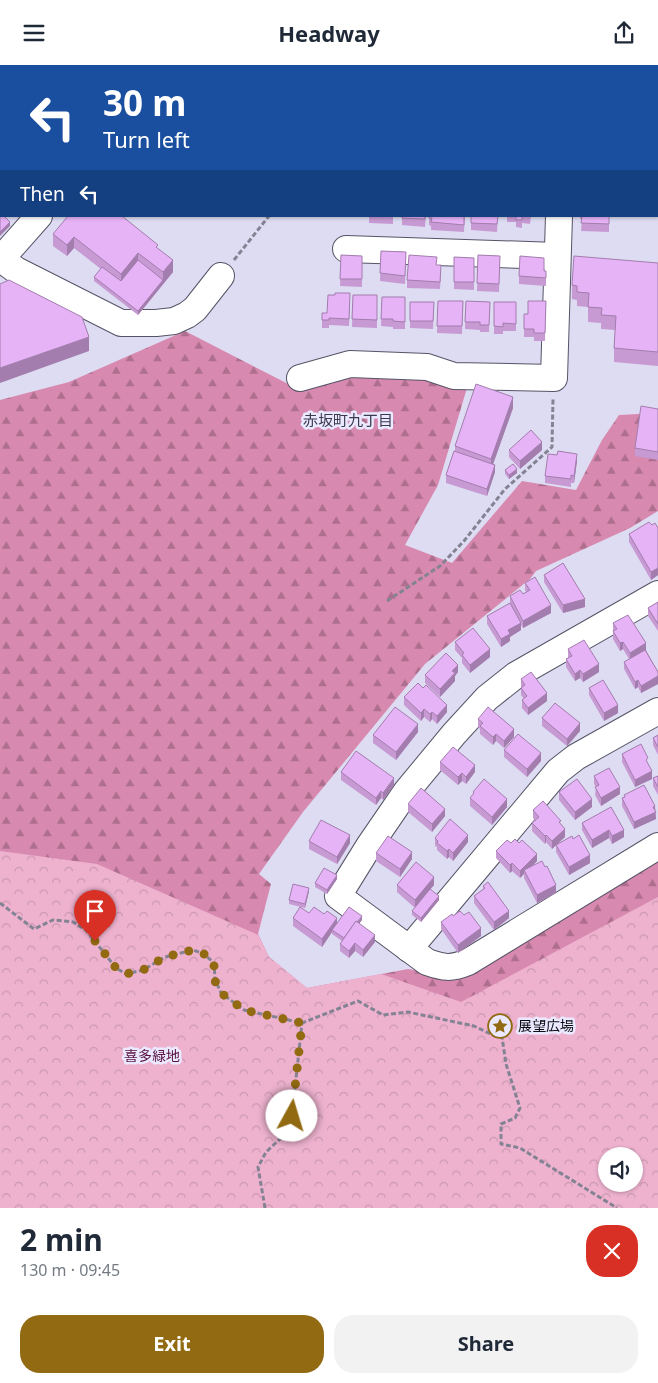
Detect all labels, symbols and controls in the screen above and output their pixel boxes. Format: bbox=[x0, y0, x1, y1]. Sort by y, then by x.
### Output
text: Headway bbox=[278, 18, 380, 48]
icon: menu bbox=[20, 19, 48, 47]
icon: share bbox=[610, 19, 638, 47]
text: 30 m bbox=[103, 79, 186, 126]
icon: left bbox=[20, 85, 85, 150]
text: Turn left bbox=[103, 124, 190, 154]
icon: left bbox=[75, 180, 103, 208]
text: Then bbox=[20, 181, 65, 207]
district label: 赤坂町九丁目 bbox=[303, 410, 393, 430]
pin bbox=[74, 890, 116, 941]
icon: arrive bbox=[81, 897, 109, 925]
place icon: 展望広場 bbox=[487, 1013, 513, 1039]
place label: 展望広場 bbox=[518, 1016, 574, 1035]
park label: 喜多緑地 bbox=[124, 1046, 180, 1065]
position arrow bbox=[265, 1089, 317, 1141]
map controls bbox=[598, 1147, 643, 1192]
button: sound bbox=[598, 1147, 643, 1192]
text: 2 min bbox=[20, 1219, 103, 1260]
button: close bbox=[586, 1225, 638, 1277]
text: 130 m · 09:45 bbox=[20, 1259, 120, 1281]
button: Exit bbox=[20, 1315, 324, 1373]
button: Share bbox=[334, 1315, 638, 1373]

